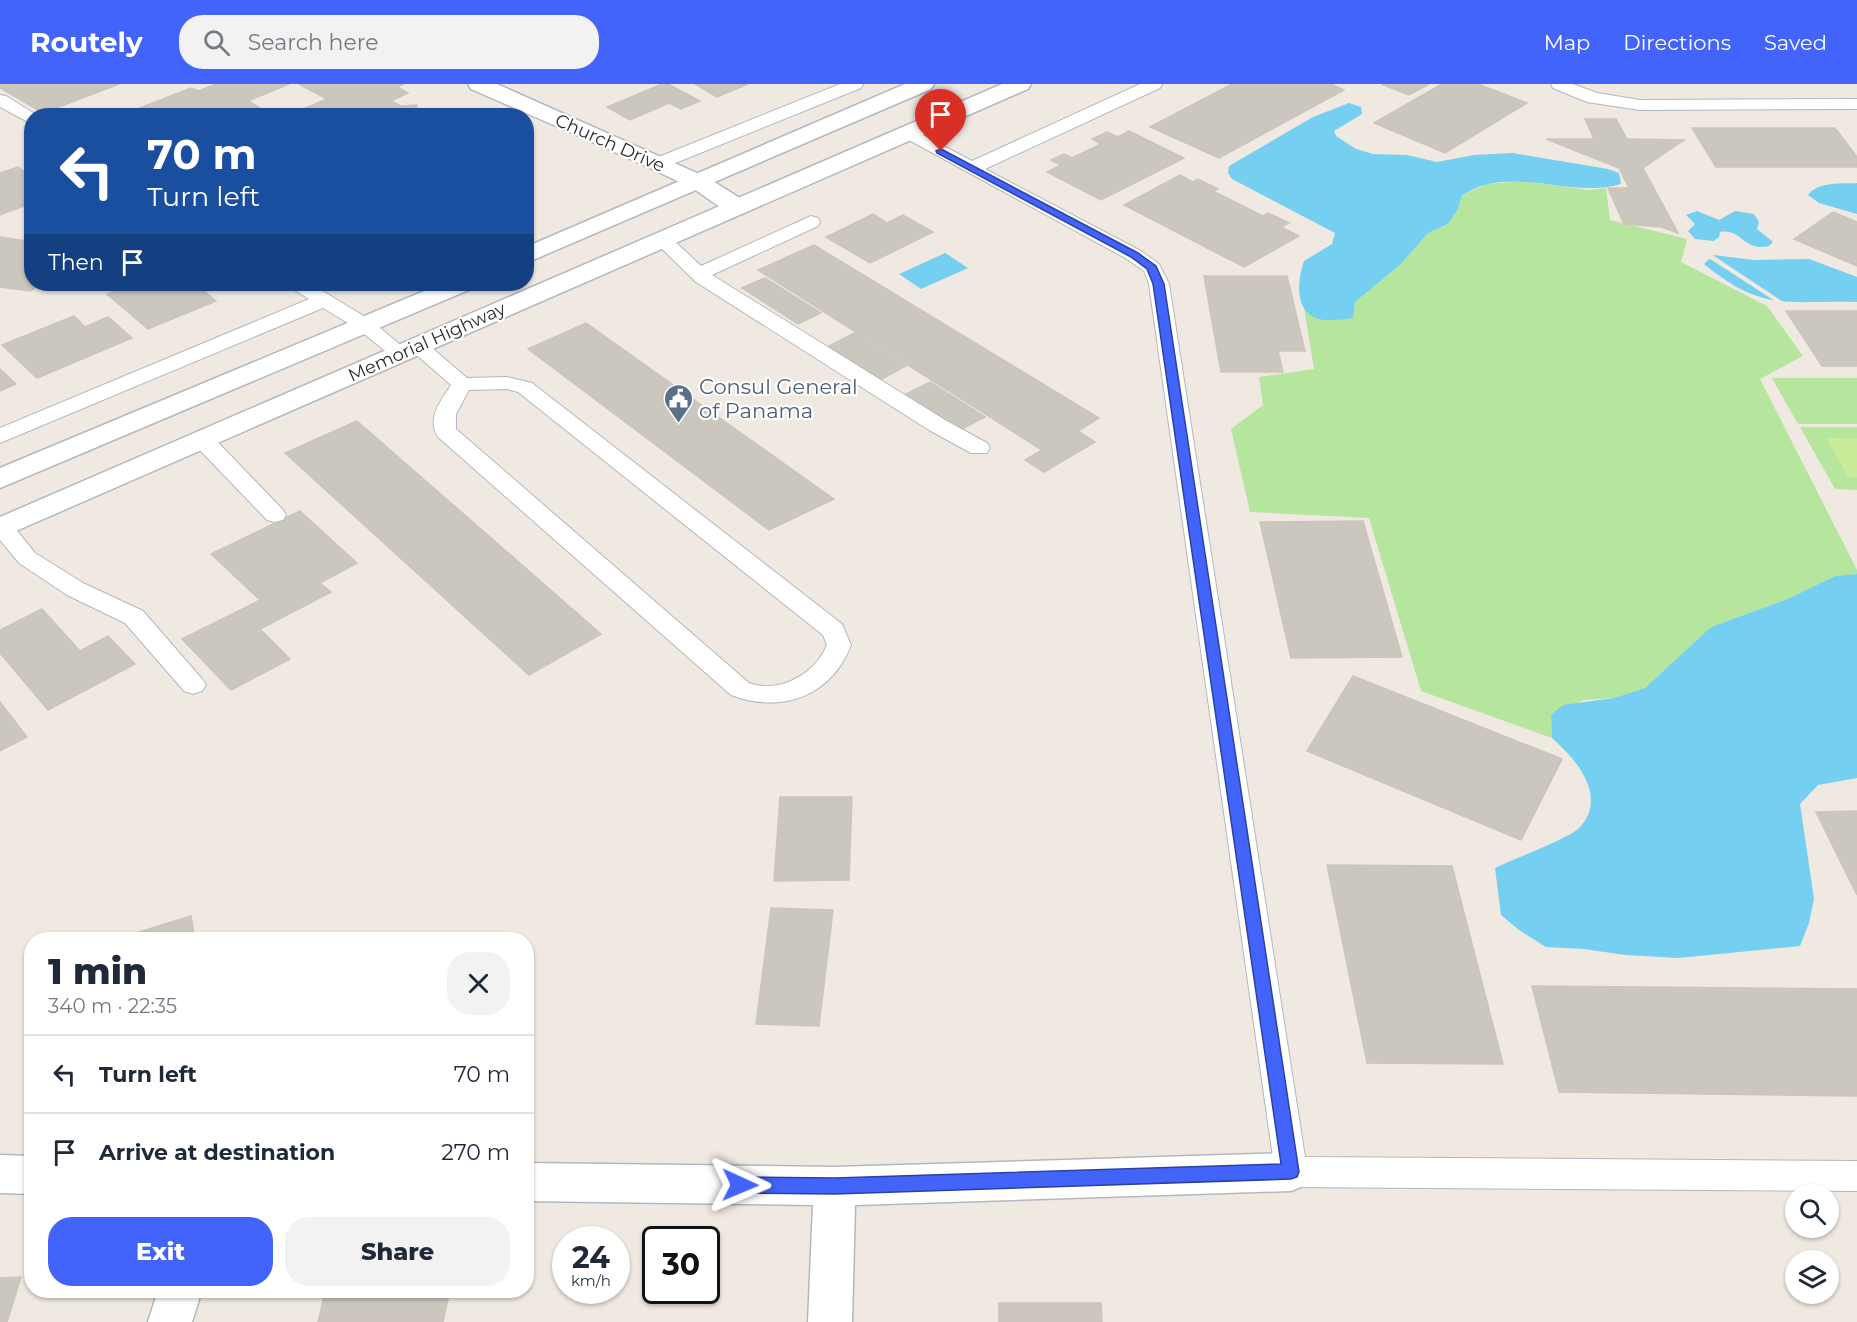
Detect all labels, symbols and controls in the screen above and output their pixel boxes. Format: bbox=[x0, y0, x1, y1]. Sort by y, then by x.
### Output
search box bbox=[179, 15, 599, 69]
text: Routely bbox=[30, 25, 143, 59]
icon: search bbox=[200, 26, 233, 59]
text: Search here bbox=[248, 29, 379, 56]
text: Map bbox=[1544, 30, 1590, 55]
text: Directions bbox=[1623, 30, 1731, 55]
text: Saved bbox=[1764, 30, 1827, 55]
pin bbox=[915, 89, 966, 151]
icon: arrive bbox=[924, 98, 957, 131]
street label: Church Drive bbox=[552, 109, 669, 177]
text: 70 m bbox=[147, 128, 257, 180]
icon: left bbox=[48, 132, 126, 210]
text: Turn left bbox=[147, 180, 260, 213]
icon: arrive bbox=[116, 246, 149, 279]
text: Then bbox=[48, 249, 104, 276]
street label: Memorial Highway bbox=[345, 297, 509, 387]
place label: Consul General of Panama bbox=[699, 374, 858, 423]
public building icon: Consul General of Panama bbox=[662, 382, 694, 424]
text: 1 min bbox=[48, 949, 147, 993]
button: close bbox=[447, 952, 510, 1015]
text: 340 m · 22:35 bbox=[48, 994, 177, 1018]
icon: left bbox=[48, 1058, 81, 1091]
text: Turn left bbox=[99, 1061, 197, 1088]
text: 70 m bbox=[454, 1061, 510, 1088]
icon: arrive bbox=[48, 1136, 81, 1169]
text: Arrive at destination bbox=[99, 1139, 335, 1166]
text: 270 m bbox=[441, 1139, 510, 1166]
position arrow bbox=[708, 1153, 772, 1217]
map controls bbox=[1785, 1184, 1839, 1304]
button: search bbox=[1785, 1184, 1839, 1238]
button: Exit bbox=[48, 1217, 273, 1286]
button: Share bbox=[285, 1217, 510, 1286]
speed limit sign: 30 bbox=[642, 1226, 720, 1304]
text: 24 bbox=[572, 1239, 610, 1276]
button: layers bbox=[1785, 1250, 1839, 1304]
text: km/h bbox=[571, 1271, 611, 1290]

